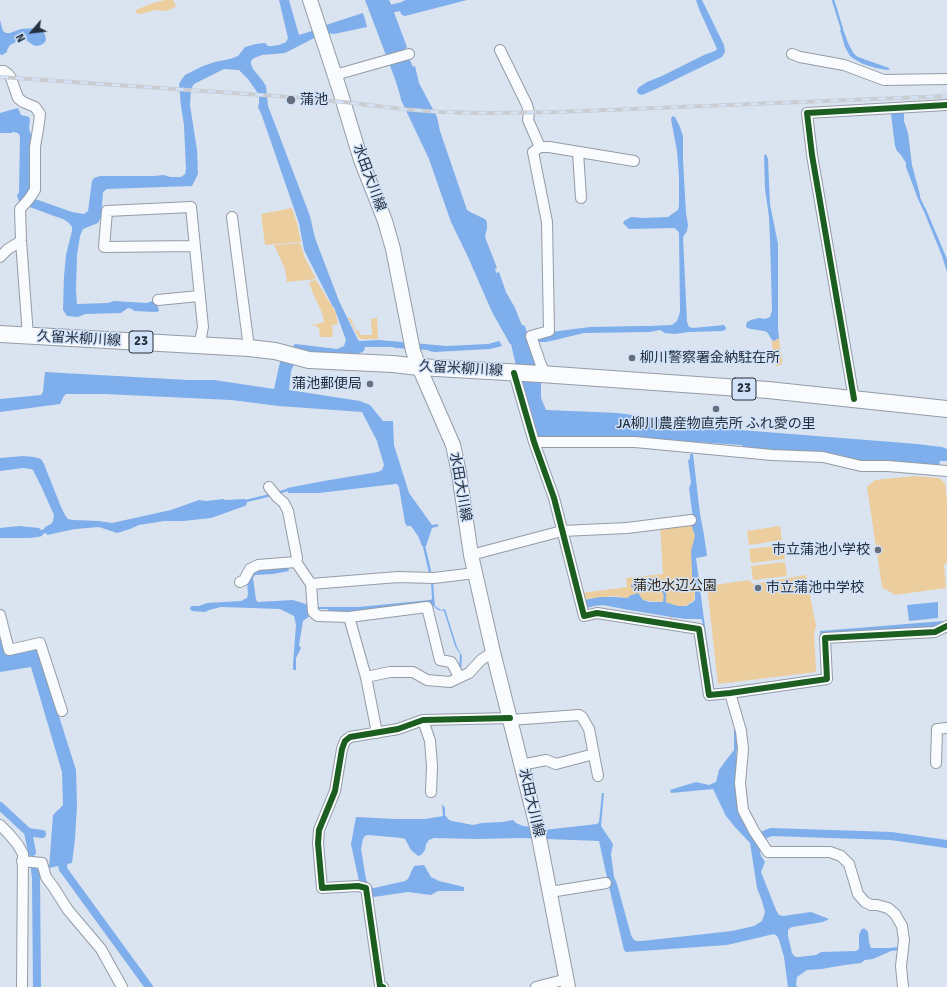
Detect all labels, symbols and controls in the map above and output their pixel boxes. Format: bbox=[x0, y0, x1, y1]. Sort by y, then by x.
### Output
north arrow bbox=[12, 12, 52, 52]
text: N bbox=[13, 31, 28, 44]
place label: 蒲池 bbox=[300, 92, 328, 108]
marker: 蒲池 bbox=[285, 94, 297, 106]
street label: 水田大川線 bbox=[349, 142, 389, 214]
street label: 久留米柳川線 bbox=[37, 328, 121, 350]
road number: 23 bbox=[129, 331, 153, 353]
place label: 柳川警察署金納駐在所 bbox=[640, 350, 780, 366]
marker: 柳川警察署金納駐在所 bbox=[627, 353, 637, 363]
street label: 久留米柳川線 bbox=[419, 358, 503, 380]
place label: 蒲池郵便局 bbox=[292, 376, 362, 392]
road number: 23 bbox=[732, 378, 756, 400]
marker: 蒲池郵便局 bbox=[365, 379, 375, 389]
marker: JA柳川農産物直売所 ふれ愛の里 bbox=[711, 404, 721, 414]
place label: JA柳川農産物直売所 ふれ愛の里 bbox=[616, 416, 816, 432]
street label: 水田大川線 bbox=[446, 451, 474, 523]
place label: 市立蒲池小学校 bbox=[772, 542, 870, 558]
marker: 市立蒲池小学校 bbox=[873, 545, 883, 555]
park label: 蒲池水辺公園 bbox=[633, 578, 717, 594]
place label: 市立蒲池中学校 bbox=[766, 580, 864, 596]
marker: 市立蒲池中学校 bbox=[753, 583, 763, 593]
street label: 水田大川線 bbox=[515, 767, 547, 839]

